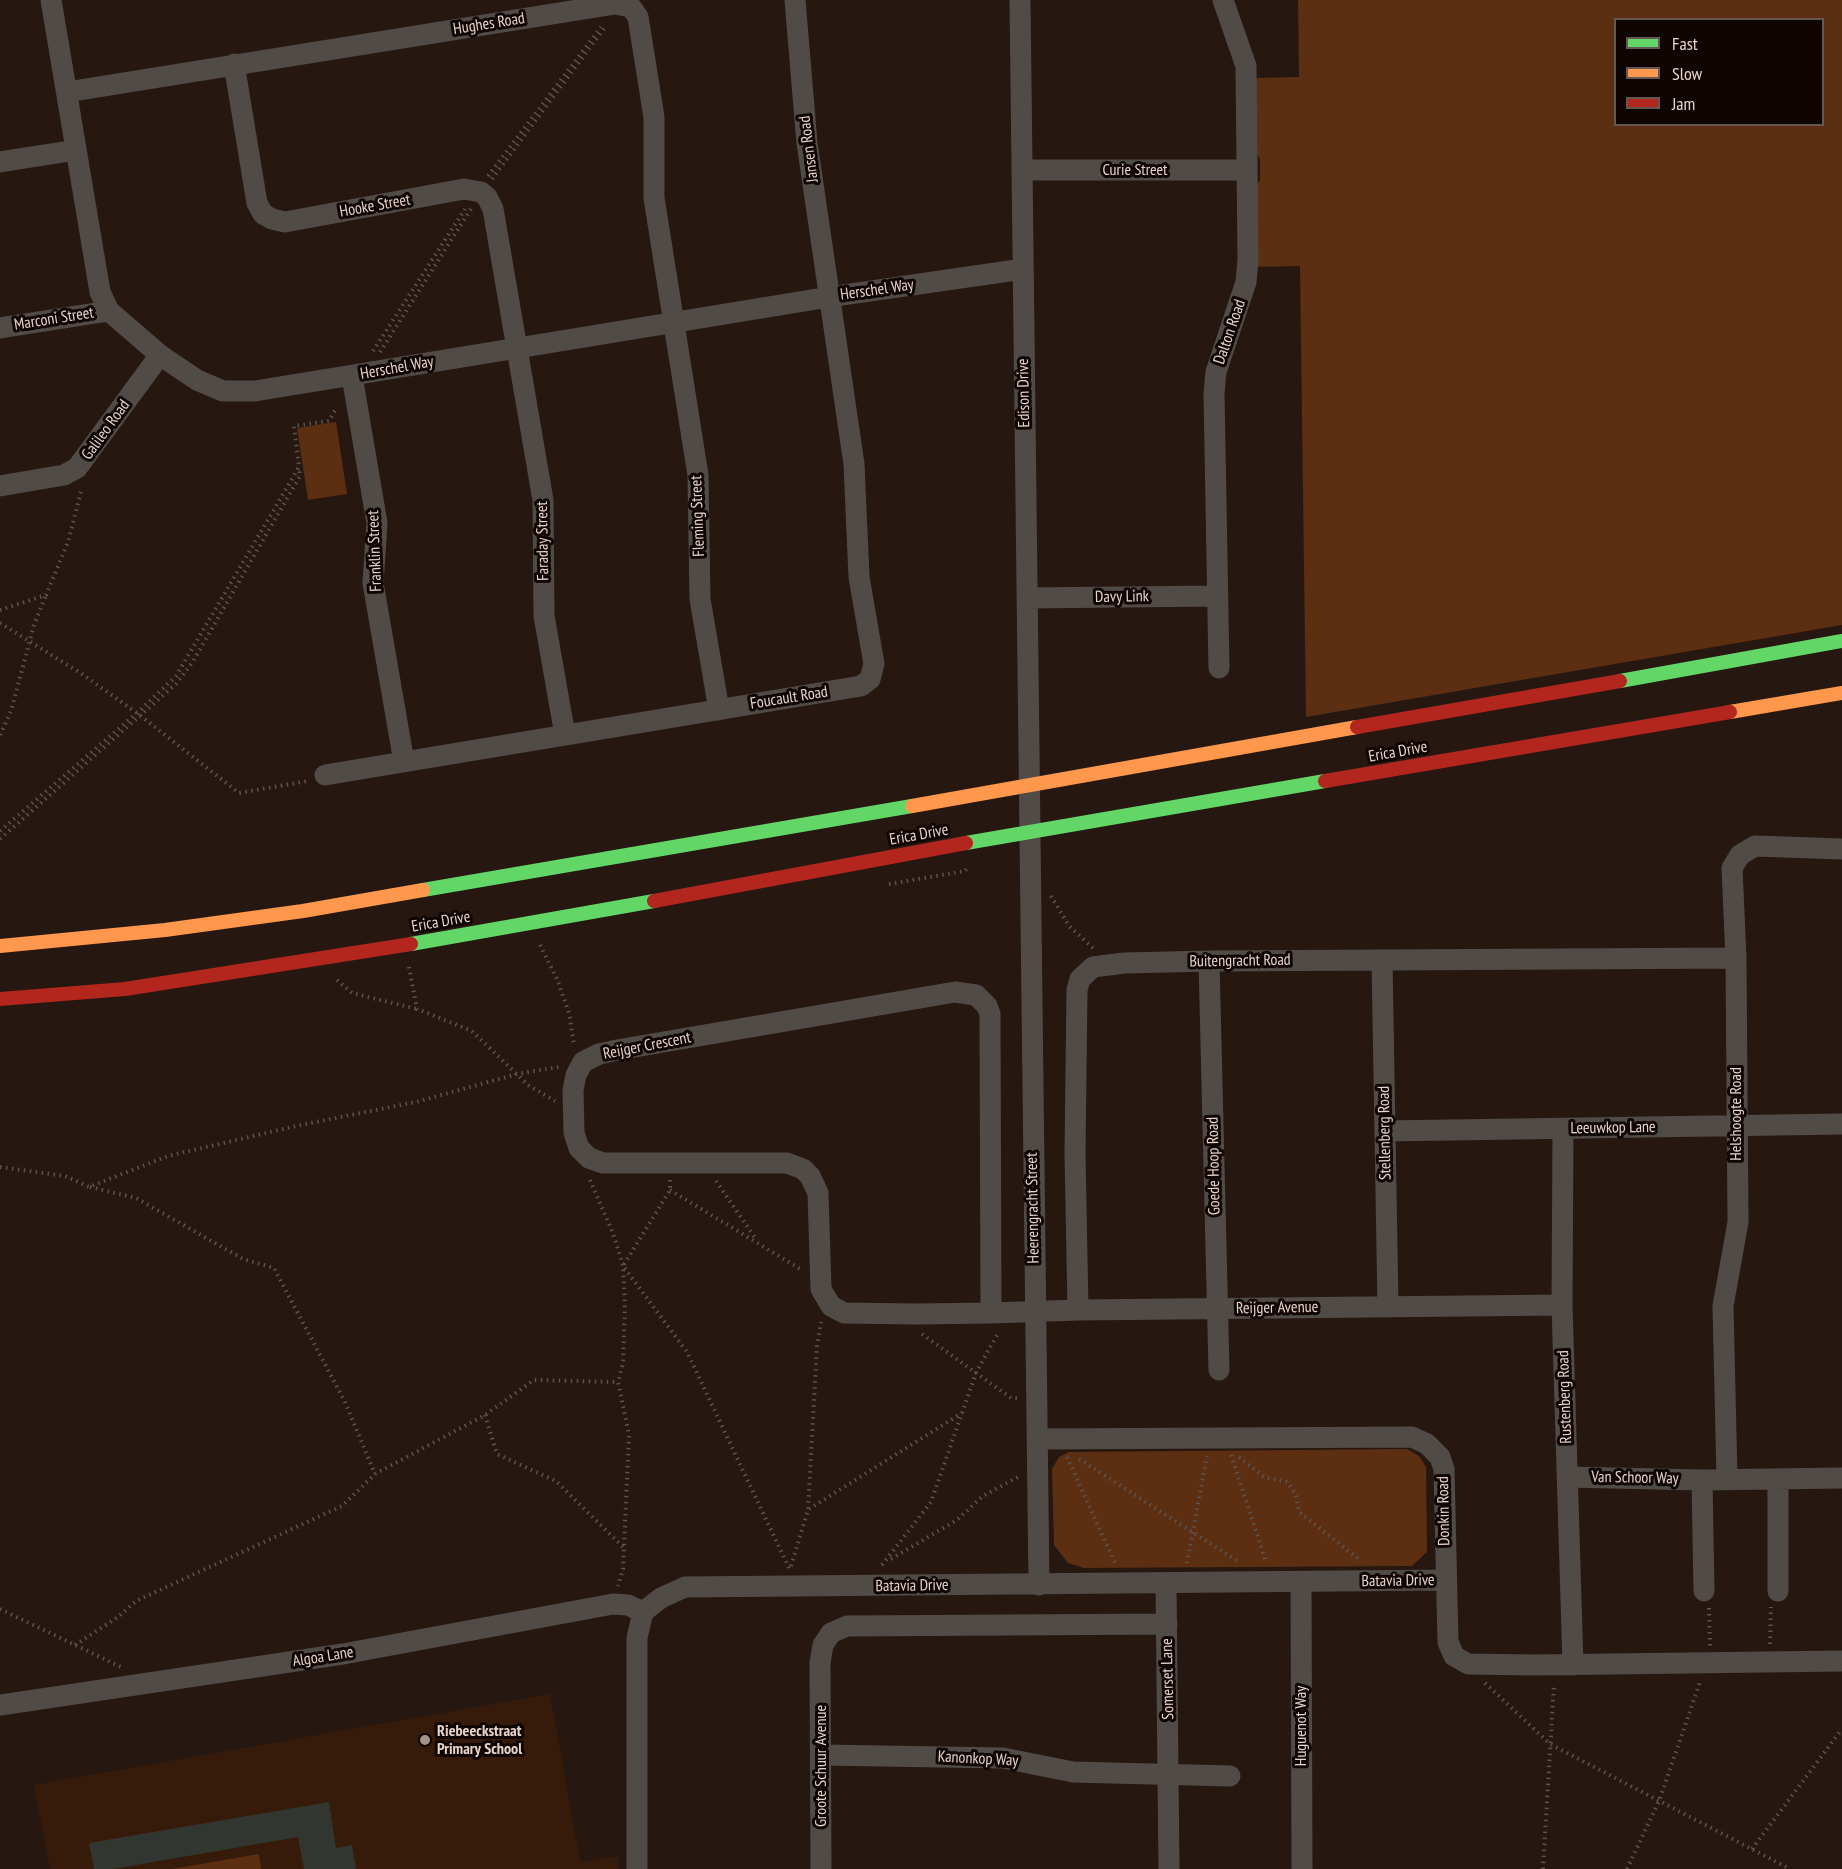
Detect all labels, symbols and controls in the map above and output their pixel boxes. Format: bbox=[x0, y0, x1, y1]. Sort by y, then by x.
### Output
street label: Hughes Road bbox=[452, 9, 526, 39]
legend bbox=[1614, 18, 1824, 126]
text: Fast bbox=[1672, 32, 1698, 55]
text: Slow bbox=[1672, 62, 1702, 85]
text: Jam bbox=[1672, 92, 1695, 115]
street label: Jansen Road bbox=[795, 115, 823, 183]
street label: Curie Street bbox=[1102, 160, 1168, 180]
street label: Hooke Street bbox=[338, 190, 412, 222]
street label: Herschel Way bbox=[839, 275, 915, 305]
street label: Dalton Road bbox=[1210, 297, 1250, 367]
street label: Marconi Street bbox=[13, 303, 95, 335]
street label: Herschel Way bbox=[359, 352, 435, 384]
street label: Edison Drive bbox=[1014, 358, 1034, 428]
street label: Galileo Road bbox=[78, 396, 134, 464]
street label: Fleming Street bbox=[687, 475, 709, 557]
street label: Faraday Street bbox=[533, 501, 553, 581]
street label: Franklin Street bbox=[364, 510, 386, 592]
street label: Davy Link bbox=[1095, 587, 1149, 607]
street label: Foucault Road bbox=[749, 682, 829, 714]
street label: Erica Drive bbox=[1367, 737, 1429, 767]
street label: Erica Drive bbox=[888, 820, 950, 850]
street label: Erica Drive bbox=[410, 907, 472, 937]
street label: Buitengracht Road bbox=[1189, 951, 1291, 971]
street label: Reijger Crescent bbox=[602, 1028, 692, 1064]
street label: Helshoogte Road bbox=[1726, 1067, 1746, 1161]
street label: Stellenberg Road bbox=[1375, 1086, 1395, 1180]
street label: Goede Hoop Road bbox=[1204, 1117, 1224, 1215]
street label: Leeuwkop Lane bbox=[1570, 1118, 1656, 1138]
street label: Heerengracht Street bbox=[1022, 1152, 1044, 1264]
street label: Reijger Avenue bbox=[1236, 1298, 1318, 1318]
street label: Rustenberg Road bbox=[1554, 1350, 1576, 1444]
street label: Van Schoor Way bbox=[1591, 1468, 1679, 1488]
street label: Donkin Road bbox=[1434, 1476, 1454, 1546]
street label: Batavia Drive bbox=[1361, 1571, 1435, 1591]
street label: Batavia Drive bbox=[875, 1576, 949, 1596]
street label: Somerset Lane bbox=[1158, 1638, 1178, 1720]
street label: Algoa Lane bbox=[291, 1643, 355, 1671]
street label: Huguenot Way bbox=[1291, 1686, 1311, 1766]
street label: Groote Schuur Avenue bbox=[811, 1705, 831, 1827]
place label: Riebeeckstraat Primary School bbox=[437, 1721, 522, 1759]
marker: Riebeeckstraat Primary School bbox=[418, 1733, 432, 1747]
street label: Kanonkop Way bbox=[937, 1747, 1019, 1771]

